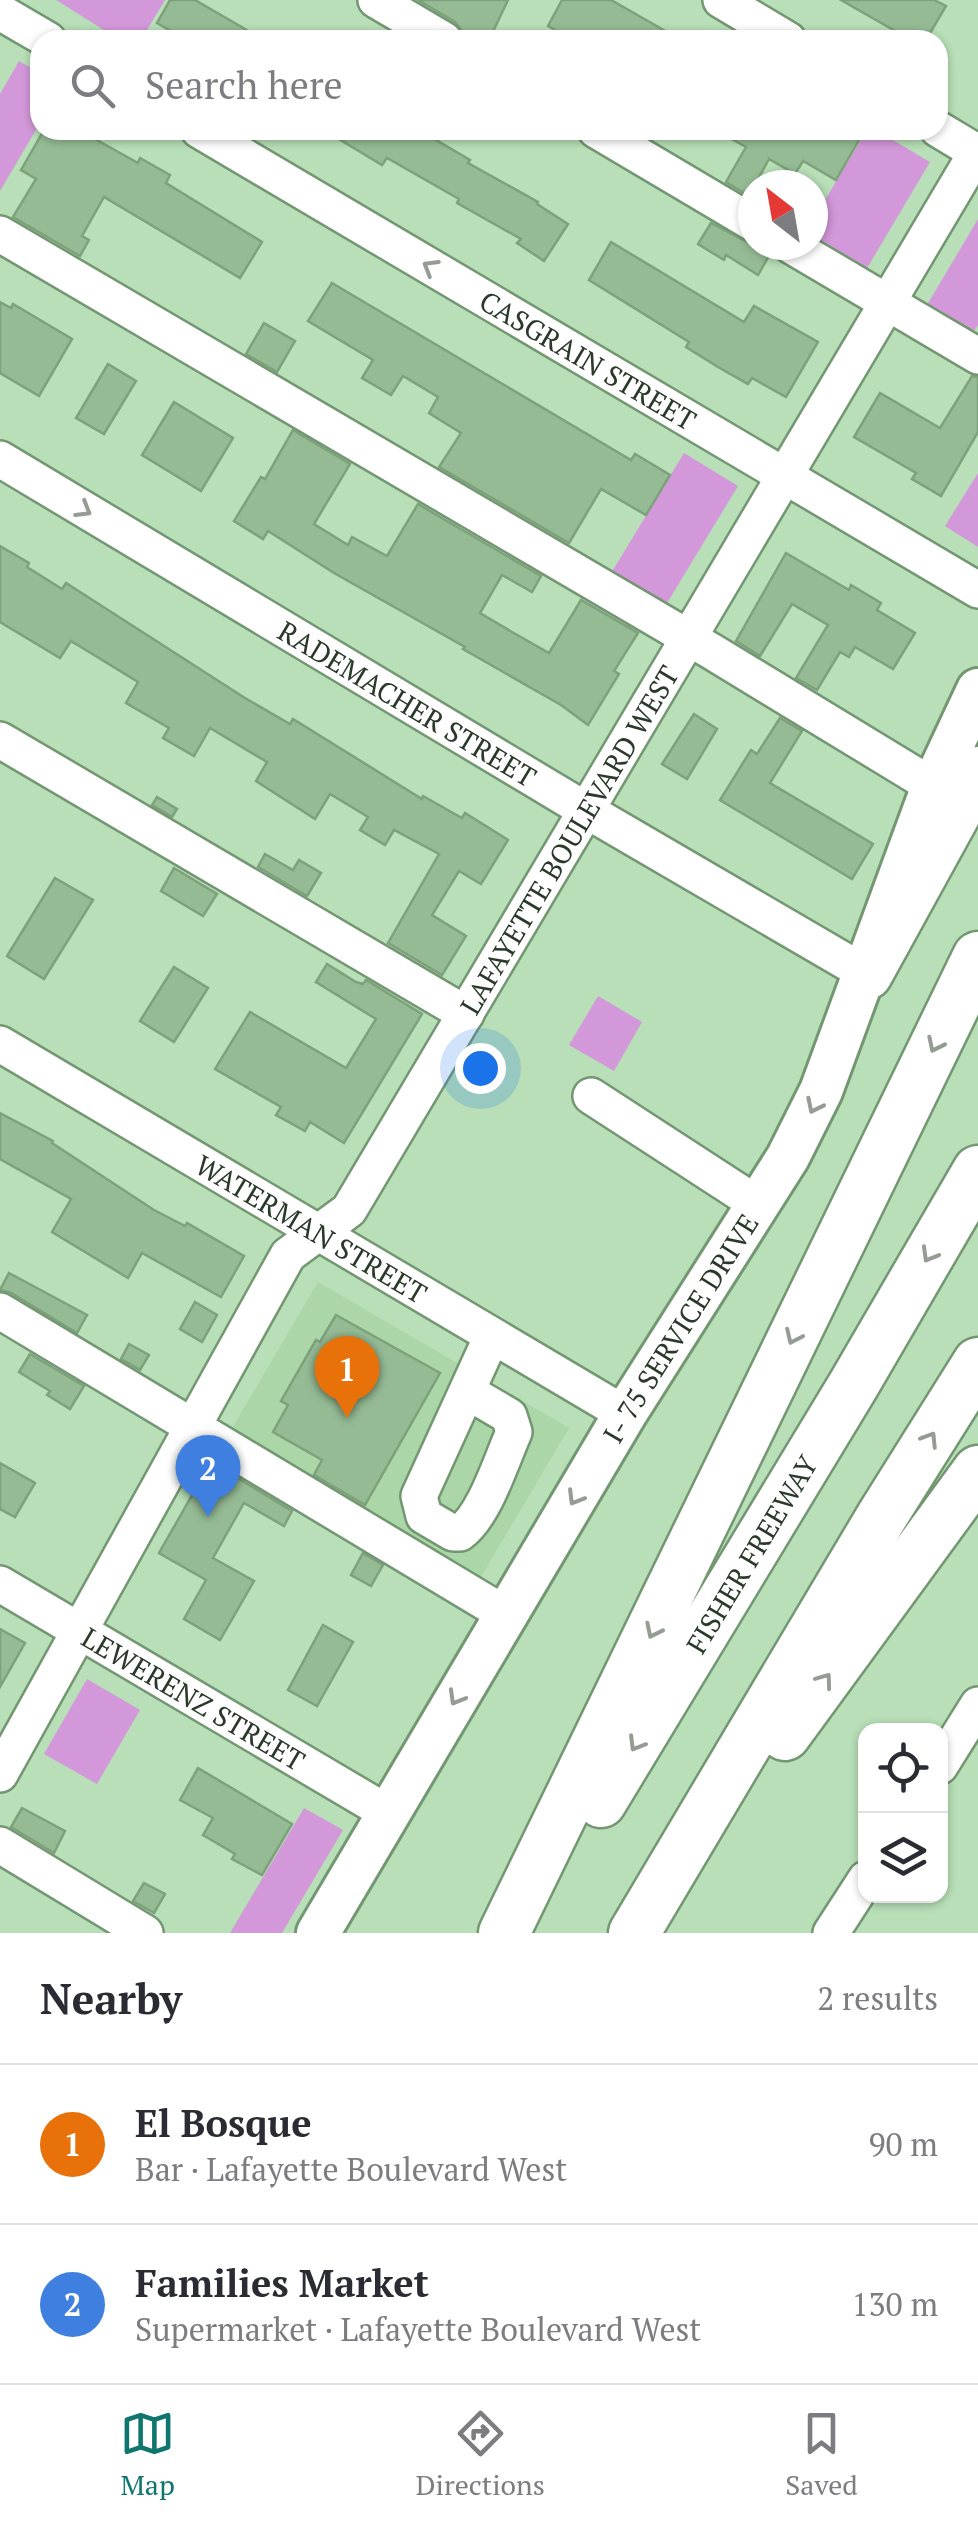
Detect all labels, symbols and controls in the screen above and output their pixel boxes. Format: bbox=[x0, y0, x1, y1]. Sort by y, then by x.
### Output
search box bbox=[30, 30, 948, 140]
icon: search bbox=[65, 58, 120, 113]
text: Search here bbox=[145, 60, 343, 110]
north arrow bbox=[738, 170, 828, 260]
one-way arrow bbox=[423, 260, 441, 279]
street label: CASGRAIN STREET bbox=[473, 282, 703, 438]
one-way arrow bbox=[73, 498, 91, 517]
street label: RADEMACHER STREET bbox=[272, 612, 543, 795]
street label: LAFAYETTE BOULEVARD WEST bbox=[451, 658, 687, 1021]
one-way arrow bbox=[927, 1035, 947, 1053]
your location bbox=[455, 1043, 506, 1094]
one-way arrow bbox=[806, 1096, 826, 1114]
street label: WATERMAN STREET bbox=[189, 1146, 434, 1311]
street label: I- 75 SERVICE DRIVE bbox=[594, 1206, 766, 1449]
one-way arrow bbox=[922, 1245, 941, 1263]
one-way arrow bbox=[785, 1327, 805, 1345]
pin: 1 bbox=[314, 1336, 380, 1418]
one-way arrow bbox=[918, 1432, 937, 1450]
pin: 2 bbox=[176, 1434, 240, 1517]
street label: FISHER FREEWAY bbox=[677, 1447, 826, 1660]
one-way arrow bbox=[568, 1487, 587, 1505]
street label: LEWERENZ STREET bbox=[76, 1618, 312, 1779]
one-way arrow bbox=[646, 1620, 665, 1638]
one-way arrow bbox=[813, 1673, 831, 1692]
one-way arrow bbox=[448, 1688, 468, 1706]
map controls bbox=[858, 1723, 948, 1903]
button: locate bbox=[858, 1723, 948, 1813]
one-way arrow bbox=[629, 1733, 648, 1751]
button: layers bbox=[858, 1813, 948, 1903]
text: Nearby bbox=[40, 1970, 182, 2026]
text: 2 results bbox=[817, 1977, 938, 2019]
text: El Bosque bbox=[135, 2098, 312, 2148]
text: 1 bbox=[63, 2123, 82, 2165]
text: 90 m bbox=[868, 2123, 938, 2165]
text: Bar · Lafayette Boulevard West bbox=[135, 2148, 567, 2190]
text: Families Market bbox=[135, 2258, 429, 2308]
text: 2 bbox=[63, 2283, 82, 2325]
text: 130 m bbox=[851, 2283, 938, 2325]
text: Supermarket · Lafayette Boulevard West bbox=[135, 2308, 701, 2350]
tab: Map bbox=[120, 2406, 175, 2503]
tab: Directions bbox=[416, 2406, 545, 2503]
tab: Saved bbox=[785, 2406, 858, 2503]

